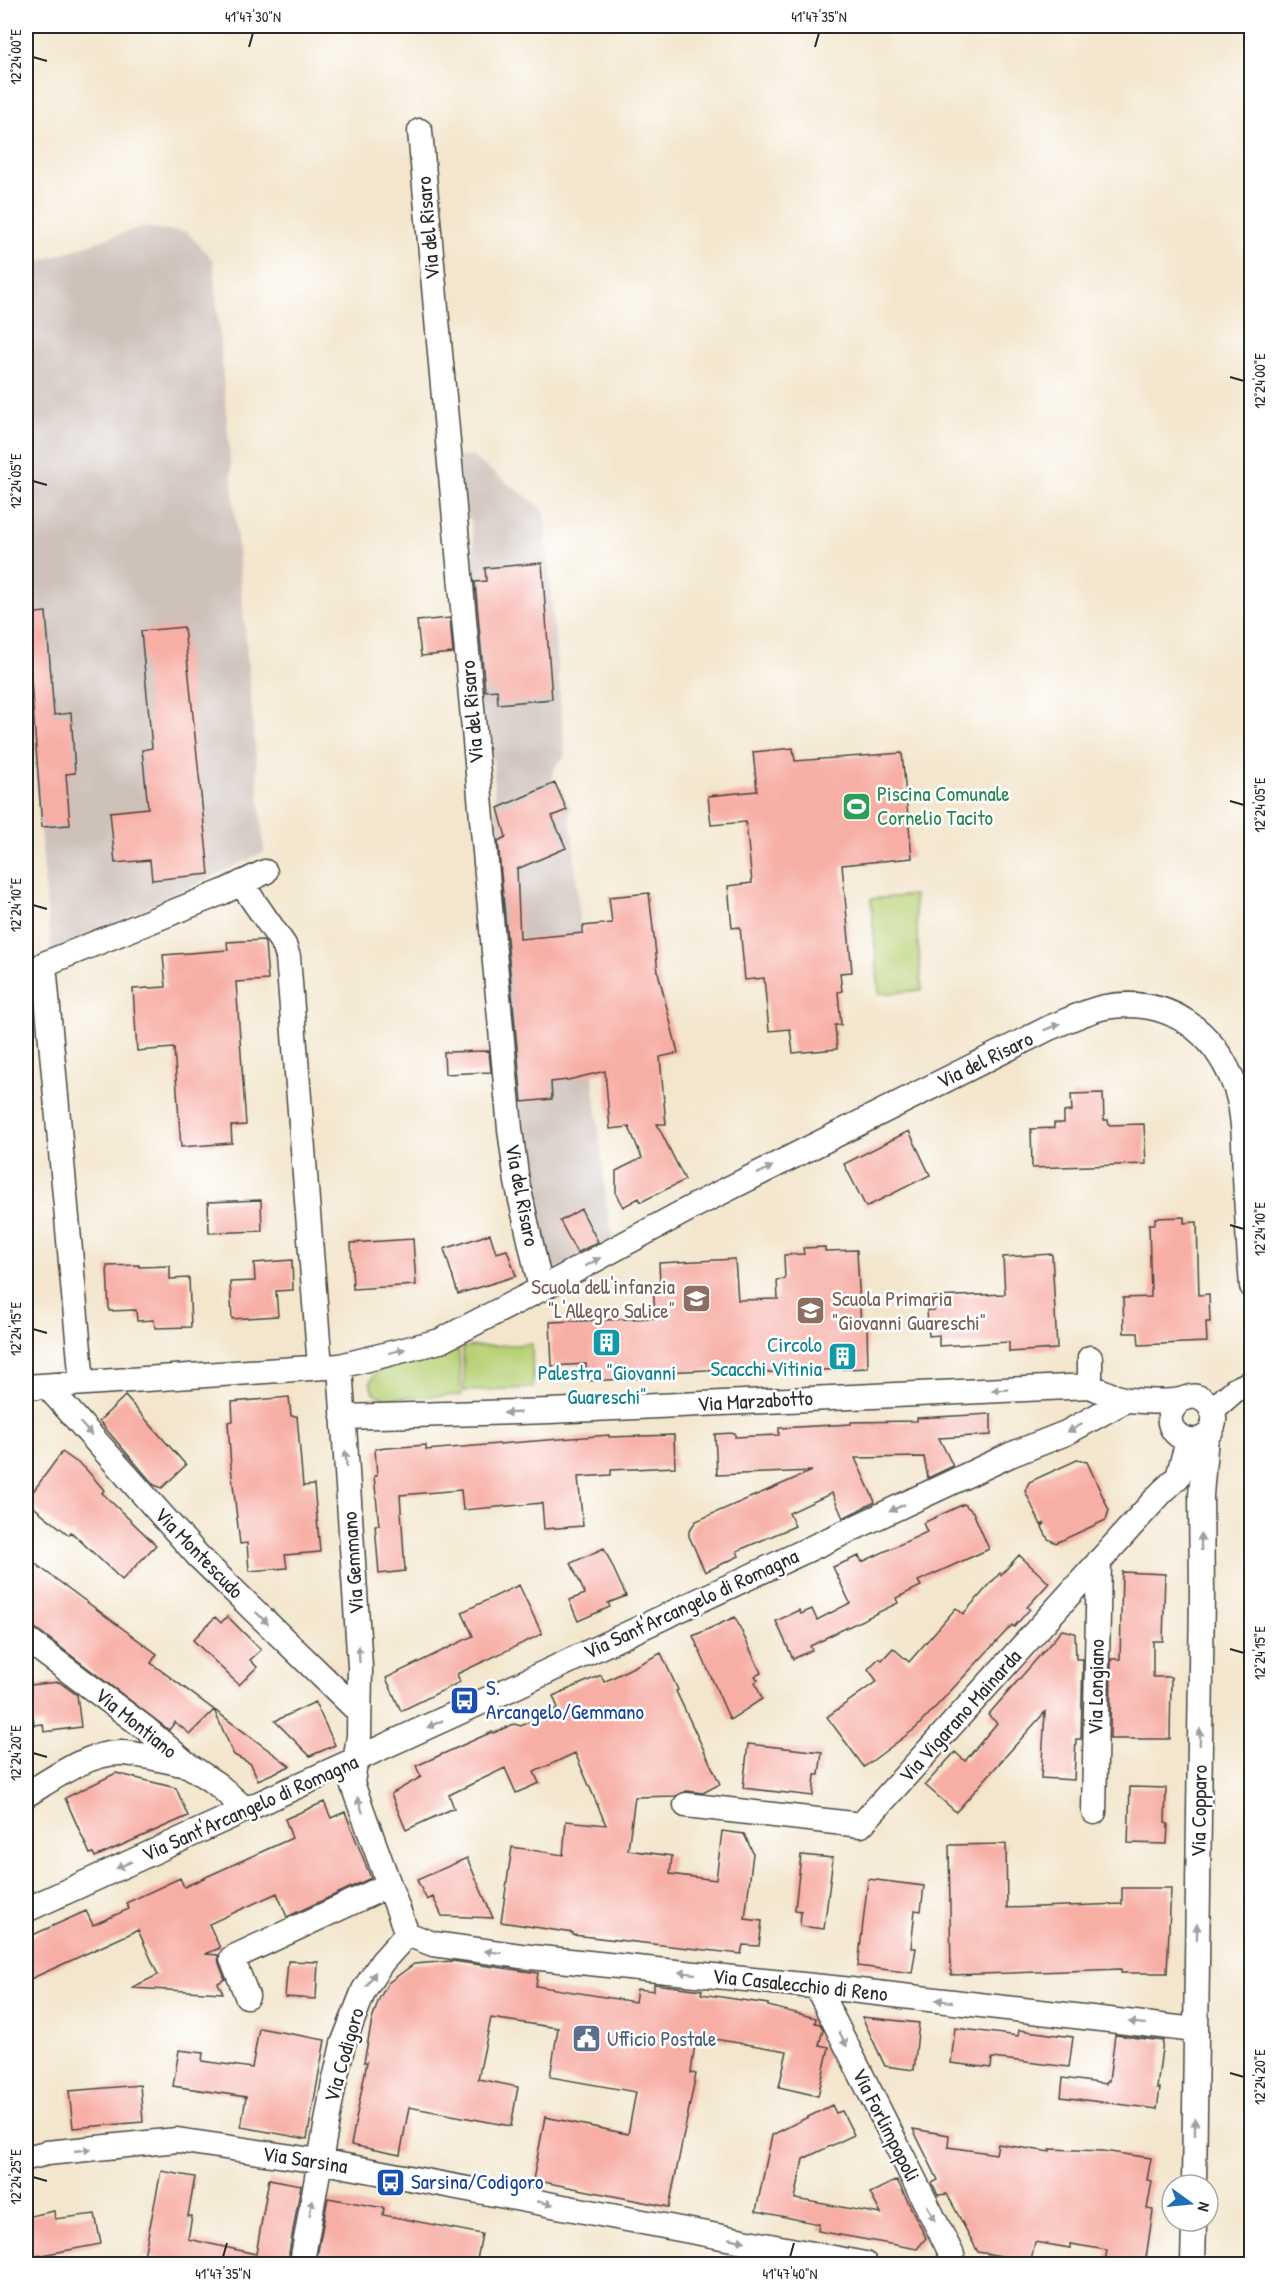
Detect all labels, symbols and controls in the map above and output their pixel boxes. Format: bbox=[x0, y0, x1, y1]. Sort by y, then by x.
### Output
text: 41°47'30"N bbox=[225, 6, 281, 27]
text: 41°47'35"N bbox=[791, 6, 847, 27]
text: 12°24'00"E bbox=[5, 29, 26, 85]
street label: Via del Risaro bbox=[409, 175, 446, 281]
text: 12°24'00"E bbox=[1249, 353, 1270, 409]
text: 12°24'05"E bbox=[5, 453, 26, 509]
street label: Via del Risaro bbox=[453, 659, 490, 765]
text: 12°24'05"E bbox=[1249, 777, 1270, 833]
place label: Piscina Comunale Cornelio Tacito bbox=[877, 779, 1010, 832]
sports icon: Piscina Comunale Cornelio Tacito bbox=[840, 790, 872, 822]
text: 12°24'10"E bbox=[5, 877, 26, 932]
one-way arrow bbox=[1043, 1022, 1061, 1031]
street label: Via del Risaro bbox=[932, 1024, 1038, 1095]
street label: Via del Risaro bbox=[498, 1141, 547, 1249]
one-way arrow bbox=[756, 1166, 773, 1175]
text: 12°24'10"E bbox=[1249, 1201, 1270, 1256]
one-way arrow bbox=[584, 1257, 601, 1267]
place label: Scuola dell'infanzia "L'Allegro Salice" bbox=[531, 1272, 675, 1325]
school or university icon: Scuola dell'infanzia "L'Allegro Salice" bbox=[680, 1283, 712, 1315]
place label: Scuola Primaria "Giovanni Guareschi" bbox=[832, 1284, 986, 1337]
school or university icon: Scuola Primaria "Giovanni Guareschi" bbox=[795, 1295, 827, 1327]
text: 12°24'15"E bbox=[5, 1302, 26, 1356]
building icon: Palestra "Giovanni Guareschi" bbox=[591, 1326, 623, 1358]
place label: Circolo Scacchi Vitinia bbox=[710, 1330, 822, 1383]
building icon: Circolo Scacchi Vitinia bbox=[827, 1341, 859, 1373]
one-way arrow bbox=[388, 1346, 406, 1356]
place label: Palestra "Giovanni Guareschi" bbox=[538, 1358, 676, 1411]
street label: Via Marzabotto bbox=[696, 1383, 813, 1418]
one-way arrow bbox=[991, 1386, 1010, 1395]
one-way arrow bbox=[502, 1408, 521, 1417]
one-way arrow bbox=[79, 1422, 93, 1437]
one-way arrow bbox=[1066, 1423, 1083, 1433]
one-way arrow bbox=[341, 1450, 351, 1469]
street label: Via Montescudo bbox=[148, 1501, 250, 1605]
one-way arrow bbox=[889, 1504, 906, 1513]
street label: Via Gemmano bbox=[334, 1511, 371, 1615]
one-way arrow bbox=[1196, 1532, 1206, 1551]
street label: Via Sant'Arcangelo di Romagna bbox=[579, 1541, 803, 1666]
one-way arrow bbox=[254, 1610, 268, 1624]
text: 12°24'15"E bbox=[1249, 1626, 1270, 1680]
street label: Via Longiano bbox=[1080, 1639, 1111, 1735]
street label: Via Vigarano Mainarda bbox=[892, 1643, 1027, 1789]
one-way arrow bbox=[354, 1644, 364, 1663]
place label: S. Arcangelo/Gemmano bbox=[486, 1673, 644, 1726]
street label: Via Montiano bbox=[89, 1680, 184, 1765]
bus stop icon: S. Arcangelo/Gemmano bbox=[449, 1684, 481, 1716]
one-way arrow bbox=[426, 1719, 444, 1729]
text: 12°24'20"E bbox=[5, 1725, 26, 1781]
one-way arrow bbox=[1195, 1727, 1205, 1746]
street label: Via Sant'Arcangelo di Romagna bbox=[137, 1747, 362, 1868]
street label: Via Copparo bbox=[1183, 1765, 1214, 1857]
one-way arrow bbox=[354, 1796, 364, 1814]
one-way arrow bbox=[115, 1860, 132, 1869]
one-way arrow bbox=[1192, 1922, 1202, 1941]
one-way arrow bbox=[484, 1948, 503, 1957]
street label: Via Casalecchio di Reno bbox=[711, 1961, 889, 2008]
one-way arrow bbox=[678, 1968, 697, 1978]
one-way arrow bbox=[365, 1971, 376, 1987]
one-way arrow bbox=[934, 1996, 953, 2006]
street label: Via Codigoro bbox=[316, 2004, 371, 2105]
one-way arrow bbox=[1128, 2019, 1147, 2028]
public building icon: Ufficio Postale bbox=[570, 2023, 602, 2055]
place label: Ufficio Postale bbox=[607, 2024, 716, 2053]
one-way arrow bbox=[838, 2030, 848, 2048]
text: 12°24'20"E bbox=[1249, 2049, 1270, 2105]
street label: Via Forlimpopoli bbox=[845, 2063, 927, 2186]
one-way arrow bbox=[1190, 2117, 1200, 2136]
street label: Via Sarsina bbox=[260, 2138, 350, 2181]
one-way arrow bbox=[74, 2145, 93, 2154]
text: 12°24'25"E bbox=[5, 2149, 26, 2205]
bus stop icon: Sarsina/Codigoro bbox=[374, 2166, 406, 2198]
place label: Sarsina/Codigoro bbox=[411, 2167, 544, 2196]
north arrow bbox=[1160, 2173, 1220, 2233]
one-way arrow bbox=[307, 2197, 316, 2216]
one-way arrow bbox=[536, 2199, 555, 2208]
text: N bbox=[1193, 2200, 1216, 2214]
one-way arrow bbox=[926, 2205, 935, 2222]
one-way arrow bbox=[728, 2236, 747, 2245]
text: 41°47'35"N bbox=[195, 2263, 251, 2284]
text: 41°47'40"N bbox=[763, 2263, 817, 2284]

